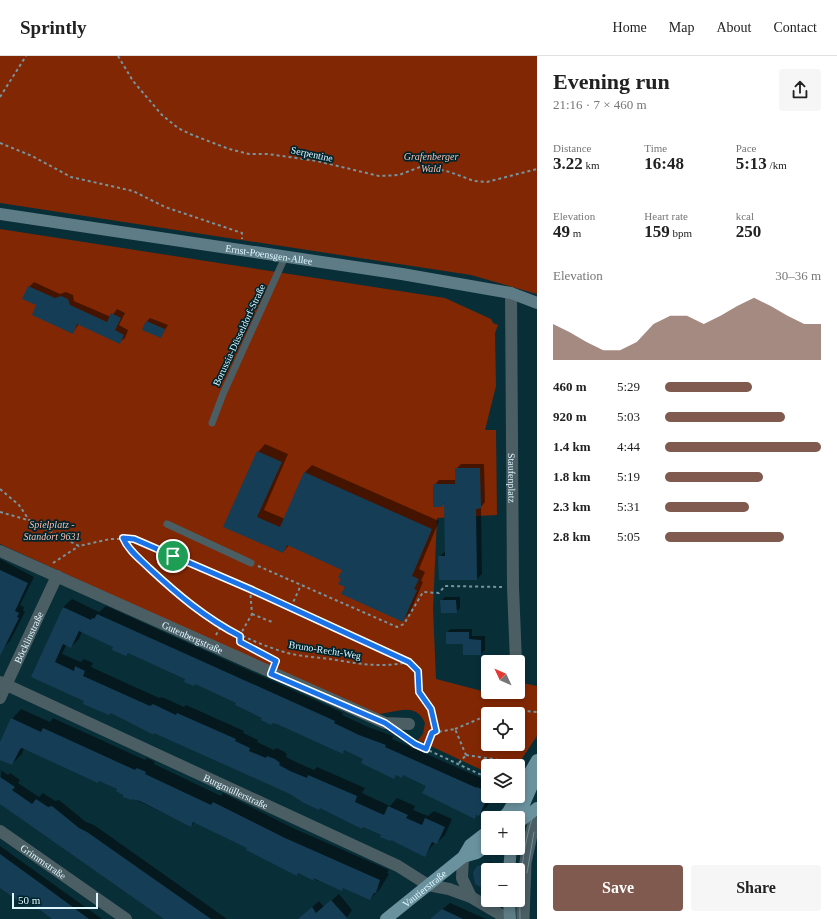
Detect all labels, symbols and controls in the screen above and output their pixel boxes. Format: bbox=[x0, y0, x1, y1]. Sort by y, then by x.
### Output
text: Sprintly bbox=[20, 17, 87, 38]
text: Home bbox=[613, 20, 647, 35]
text: Map bbox=[669, 20, 694, 35]
text: About bbox=[716, 20, 751, 35]
text: Contact bbox=[773, 20, 817, 35]
text: Evening run bbox=[553, 69, 670, 94]
button: share bbox=[779, 69, 821, 111]
text: 21:16 · 7 × 460 m bbox=[553, 97, 647, 112]
text: Distance bbox=[553, 142, 591, 154]
text: Time bbox=[644, 142, 667, 154]
text: Pace bbox=[736, 142, 756, 154]
street label: Serpentine bbox=[290, 144, 335, 164]
park label: Grafenberger Wald bbox=[404, 151, 458, 174]
text: 3.22 bbox=[553, 154, 583, 173]
text: 16:48 bbox=[644, 154, 684, 173]
text: 5:13 bbox=[736, 154, 767, 173]
text: km bbox=[583, 159, 600, 171]
text: /km bbox=[767, 159, 787, 171]
text: Elevation bbox=[553, 210, 595, 222]
text: Heart rate bbox=[644, 210, 688, 222]
text: kcal bbox=[736, 210, 754, 222]
text: 49 bbox=[553, 222, 570, 241]
text: 159 bbox=[644, 222, 670, 241]
text: 250 bbox=[736, 222, 761, 241]
text: m bbox=[570, 227, 581, 239]
text: bpm bbox=[670, 227, 692, 239]
street label: Ernst-Poensgen-Allee bbox=[225, 242, 314, 266]
text: Elevation bbox=[553, 268, 603, 283]
text: 30–36 m bbox=[775, 268, 821, 283]
street label: Borussia-Düsseldorf-Straße bbox=[211, 282, 268, 388]
text: 460 m bbox=[553, 379, 587, 394]
text: 5:29 bbox=[617, 379, 640, 394]
text: 920 m bbox=[553, 409, 587, 424]
text: 5:03 bbox=[617, 409, 640, 424]
text: 1.4 km bbox=[553, 439, 591, 454]
text: 4:44 bbox=[617, 439, 640, 454]
street label: Staufenplatz bbox=[507, 453, 518, 504]
text: 1.8 km bbox=[553, 469, 591, 484]
text: 5:19 bbox=[617, 469, 640, 484]
text: 2.3 km bbox=[553, 499, 591, 514]
text: 5:31 bbox=[617, 499, 640, 514]
park label: Spielplatz - Standort 9631 bbox=[24, 519, 80, 542]
text: 2.8 km bbox=[553, 529, 591, 544]
text: 5:05 bbox=[617, 529, 640, 544]
pin bbox=[156, 539, 190, 573]
icon: arrive bbox=[162, 545, 184, 567]
street label: Böcklinstraße bbox=[12, 609, 45, 665]
street label: Gutenbergstraße bbox=[160, 619, 226, 656]
street label: Bruno-Recht-Weg bbox=[288, 639, 362, 661]
north arrow bbox=[481, 655, 525, 699]
map controls bbox=[481, 655, 525, 907]
button: locate bbox=[481, 707, 525, 751]
button: layers bbox=[481, 759, 525, 803]
street label: Burgmüllerstraße bbox=[202, 771, 271, 811]
button: + bbox=[481, 811, 525, 855]
street label: Grimmstraße bbox=[19, 842, 69, 881]
button: − bbox=[481, 863, 525, 907]
button: Save bbox=[553, 865, 683, 911]
button: Share bbox=[691, 865, 821, 911]
street label: Vautierstraße bbox=[400, 867, 449, 909]
scale bar bbox=[12, 891, 98, 910]
text: 50 m bbox=[18, 894, 40, 906]

